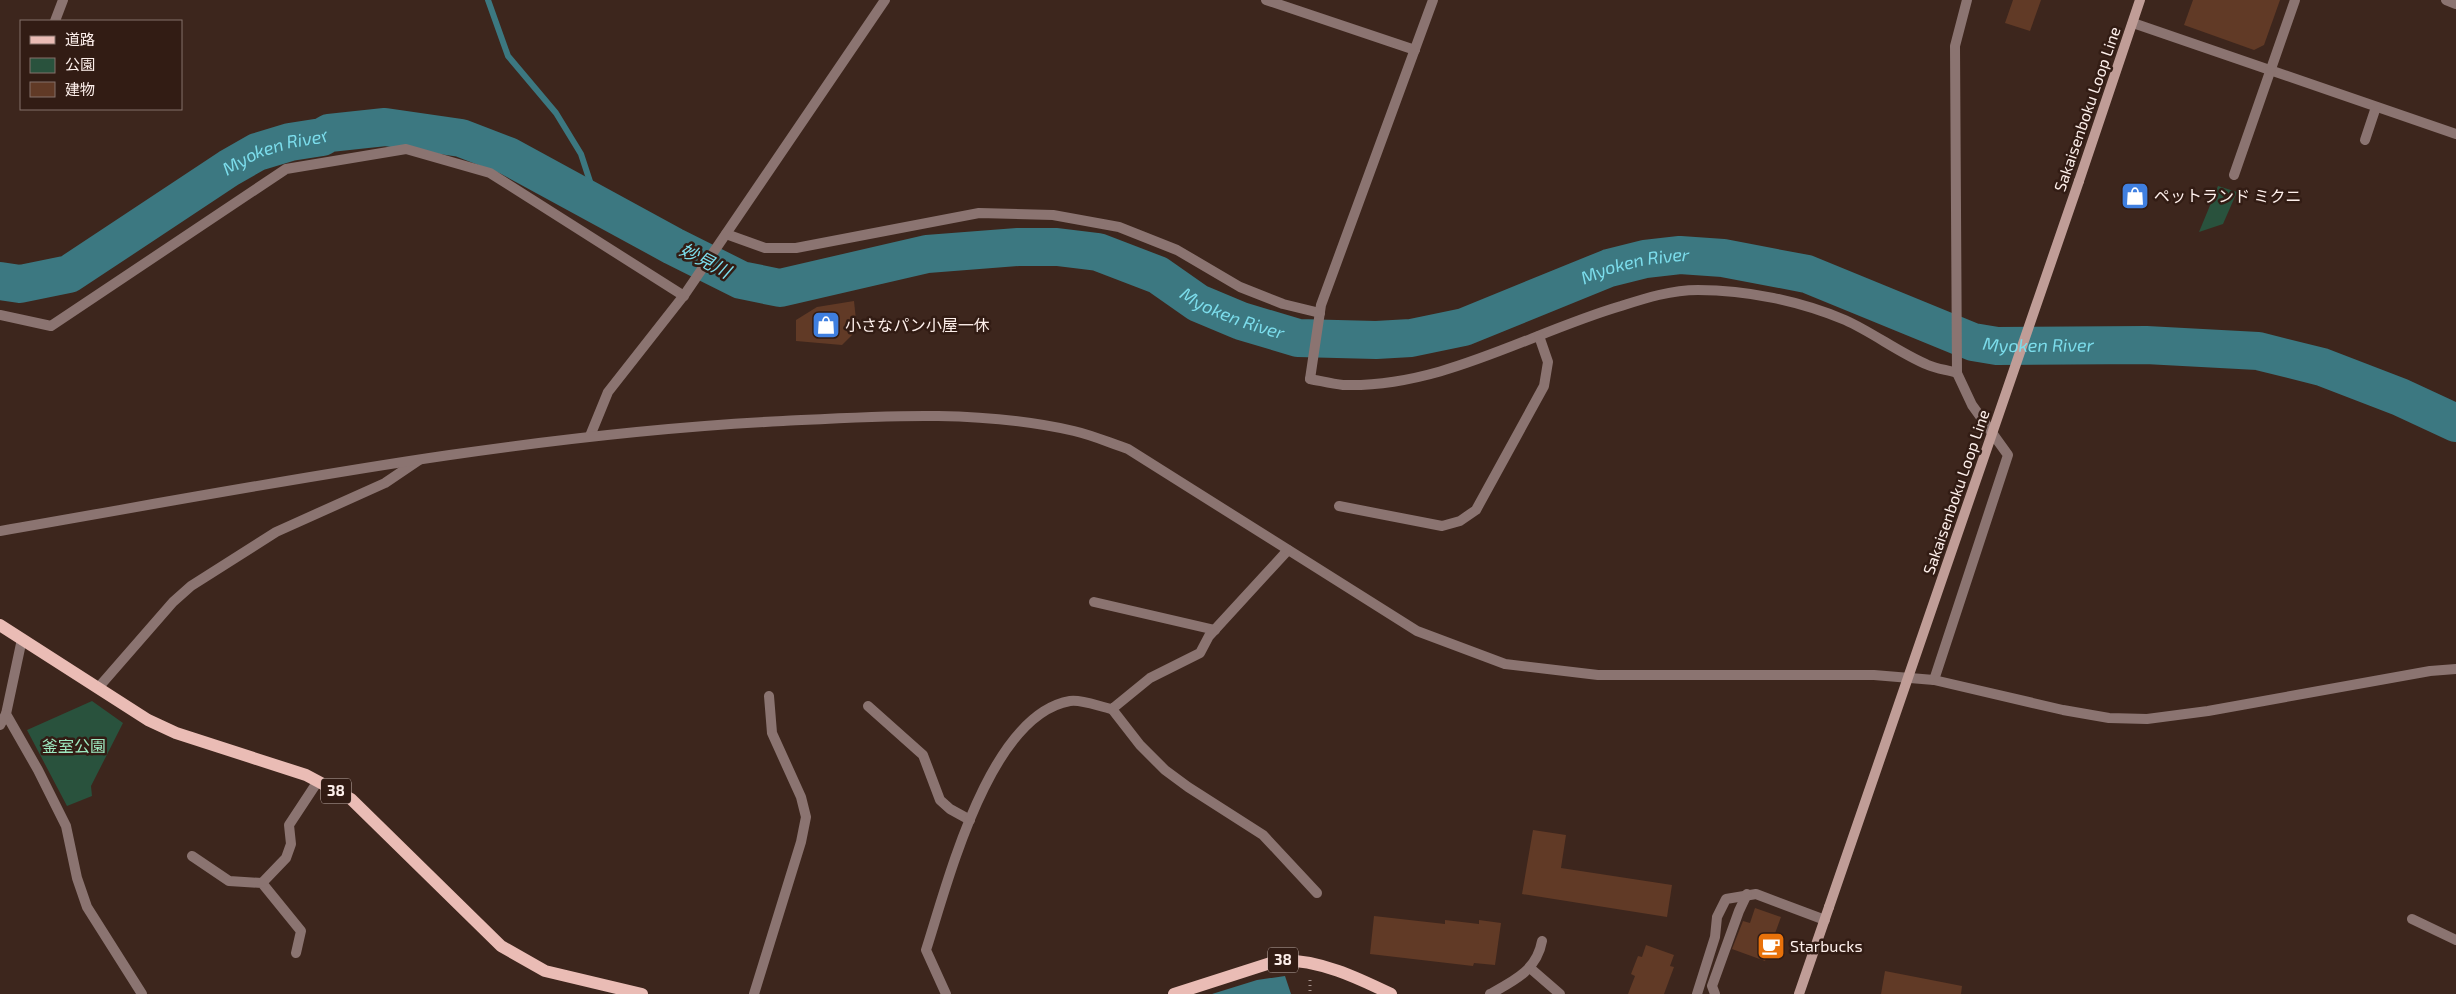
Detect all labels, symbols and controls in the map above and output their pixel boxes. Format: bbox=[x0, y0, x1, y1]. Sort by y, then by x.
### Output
legend bbox=[20, 20, 182, 110]
street label: Sakaisenboku Loop Line bbox=[2049, 24, 2124, 194]
text: 道路 bbox=[65, 30, 95, 48]
text: 公園 bbox=[65, 55, 95, 73]
text: 建物 bbox=[65, 80, 95, 98]
water label: Myoken River bbox=[218, 123, 333, 179]
shop icon: ペットランド ミクニ bbox=[2120, 181, 2150, 211]
place label: ペットランド ミクニ bbox=[2154, 186, 2302, 205]
water label: 妙見川 bbox=[676, 238, 736, 283]
water label: Myoken River bbox=[1577, 243, 1691, 288]
water label: Myoken River bbox=[1176, 282, 1288, 344]
shop icon: 小さなパン小屋一休 bbox=[811, 310, 841, 340]
place label: 小さなパン小屋一休 bbox=[845, 315, 990, 334]
water label: Myoken River bbox=[1981, 332, 2095, 356]
street label: Sakaisenboku Loop Line bbox=[1918, 407, 1993, 577]
park label: 釜室公園 bbox=[42, 736, 106, 755]
road number: 38 bbox=[321, 778, 351, 804]
cafe icon: Starbucks bbox=[1756, 931, 1786, 961]
place label: Starbucks bbox=[1790, 936, 1863, 955]
road number: 38 bbox=[1268, 948, 1298, 972]

